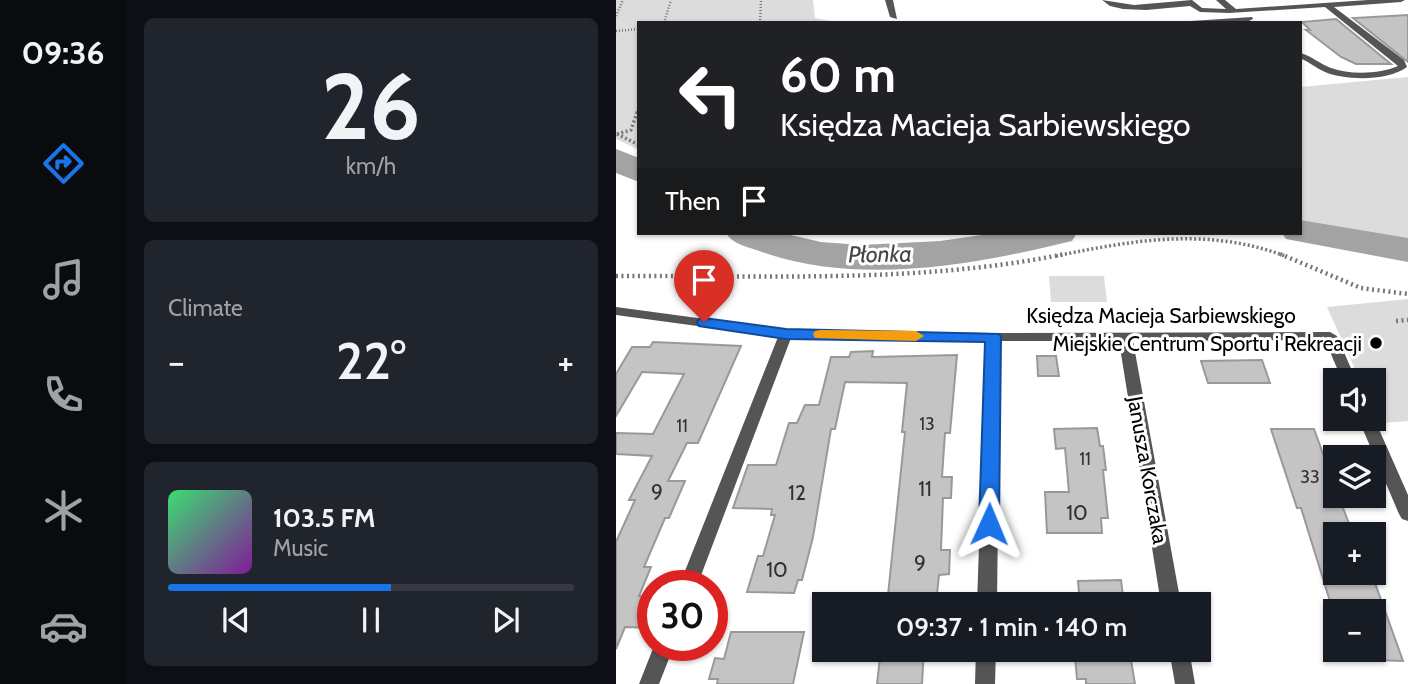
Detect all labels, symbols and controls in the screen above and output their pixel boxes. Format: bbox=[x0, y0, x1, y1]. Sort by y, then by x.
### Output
text: 09:36 bbox=[22, 33, 104, 72]
text: 60 m bbox=[780, 45, 896, 104]
icon: left bbox=[665, 49, 756, 140]
text: 26 bbox=[321, 51, 421, 162]
text: Księdza Macieja Sarbiewskiego bbox=[780, 105, 1191, 144]
icon: directions bbox=[39, 139, 88, 188]
text: km/h bbox=[346, 152, 396, 180]
icon: arrive bbox=[735, 182, 773, 220]
text: Then bbox=[665, 185, 721, 217]
water label: Płonka bbox=[848, 239, 912, 269]
pin bbox=[674, 250, 734, 322]
icon: music bbox=[39, 255, 88, 304]
icon: arrive bbox=[685, 261, 723, 299]
text: Climate bbox=[168, 294, 243, 322]
street label: Księdza Macieja Sarbiewskiego bbox=[1026, 303, 1296, 329]
text: 22° bbox=[336, 329, 406, 392]
place label: Miejskie Centrum Sportu i Rekreacji bbox=[1053, 331, 1362, 357]
marker: Miejskie Centrum Sportu i Rekreacji bbox=[1368, 335, 1384, 351]
text: − bbox=[168, 338, 185, 385]
text: + bbox=[557, 338, 574, 385]
map controls bbox=[1323, 368, 1386, 662]
button: sound bbox=[1323, 368, 1386, 431]
icon: phone bbox=[39, 370, 88, 419]
street label: Janusza Korczaka bbox=[1123, 393, 1173, 546]
house number: 13 bbox=[919, 413, 935, 435]
house number: 11 bbox=[676, 415, 688, 437]
button: layers bbox=[1323, 445, 1386, 508]
house number: 11 bbox=[1079, 448, 1091, 470]
house number: 33 bbox=[1300, 466, 1320, 488]
house number: 11 bbox=[918, 476, 932, 501]
house number: 9 bbox=[651, 479, 663, 504]
house number: 12 bbox=[788, 480, 806, 505]
icon: climate bbox=[39, 486, 88, 535]
position arrow bbox=[952, 487, 1026, 561]
house number: 10 bbox=[1066, 500, 1088, 525]
text: 103.5 FM bbox=[273, 502, 375, 534]
button: + bbox=[1323, 522, 1386, 585]
text: Music bbox=[273, 534, 328, 562]
house number: 9 bbox=[914, 550, 926, 575]
house number: 10 bbox=[766, 557, 788, 582]
speed limit sign: 30 bbox=[637, 570, 728, 661]
button: − bbox=[1323, 599, 1386, 662]
icon: previous bbox=[217, 601, 255, 639]
icon: pause bbox=[352, 601, 390, 639]
icon: next bbox=[487, 601, 525, 639]
icon: car bbox=[39, 602, 88, 651]
text: 09:37 · 1 min · 140 m bbox=[896, 611, 1127, 643]

